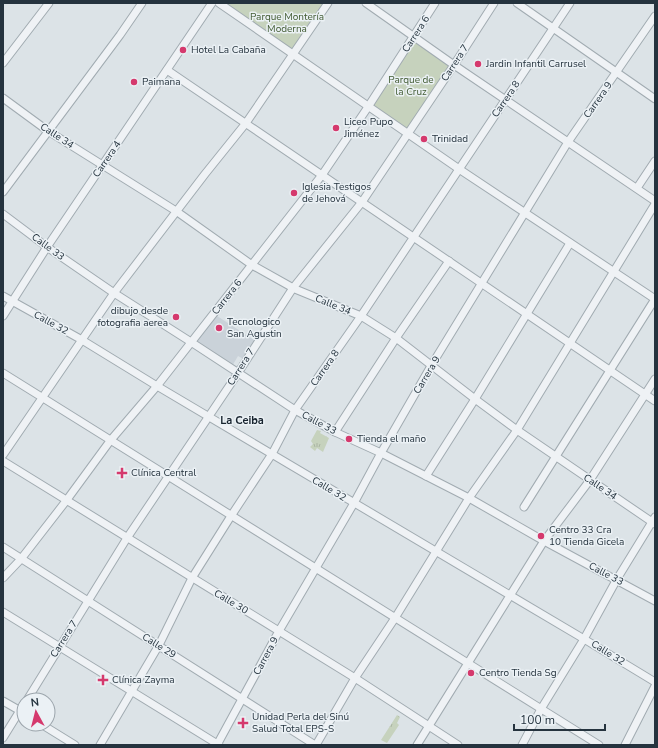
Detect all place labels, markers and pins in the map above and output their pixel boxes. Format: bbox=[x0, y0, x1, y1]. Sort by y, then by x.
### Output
place label: Hotel La Cabaña bbox=[191, 43, 266, 57]
marker: Hotel La Cabaña bbox=[178, 45, 188, 55]
place label: Jardin Infantil Carrusel bbox=[485, 57, 586, 71]
marker: Jardin Infantil Carrusel bbox=[473, 59, 483, 69]
place label: Paimana bbox=[142, 75, 181, 89]
marker: Paimana bbox=[129, 77, 139, 87]
place label: Liceo Pupo Jiménez bbox=[343, 115, 393, 141]
marker: Liceo Pupo Jiménez bbox=[331, 123, 341, 133]
place label: Trinidad bbox=[432, 132, 468, 146]
marker: Trinidad bbox=[419, 134, 429, 144]
place label: Iglesia Testigos de Jehová bbox=[302, 180, 371, 206]
marker: Iglesia Testigos de Jehová bbox=[289, 188, 299, 198]
place label: dibujo desde fotografia aerea bbox=[97, 304, 168, 330]
marker: dibujo desde fotografia aerea bbox=[171, 312, 181, 322]
place label: Tecnologico San Agustin bbox=[227, 315, 282, 341]
marker: Tecnologico San Agustin bbox=[214, 323, 224, 333]
place label: Tienda el maño bbox=[357, 432, 426, 446]
marker: Tienda el maño bbox=[344, 434, 354, 444]
place label: Clínica Central bbox=[131, 466, 196, 480]
marker: Clínica Central bbox=[116, 467, 128, 479]
place label: Centro 33 Cra 10 Tienda Gicela bbox=[549, 523, 624, 549]
marker: Centro 33 Cra 10 Tienda Gicela bbox=[536, 531, 546, 541]
place label: Centro Tienda Sg bbox=[479, 666, 557, 680]
marker: Centro Tienda Sg bbox=[466, 668, 476, 678]
place label: Clínica Zayma bbox=[112, 673, 175, 687]
marker: Clínica Zayma bbox=[97, 674, 109, 686]
place label: Unidad Perla del Sinú Salud Total EPS-S bbox=[252, 710, 349, 736]
marker: Unidad Perla del Sinú Salud Total EPS-S bbox=[237, 717, 249, 729]

